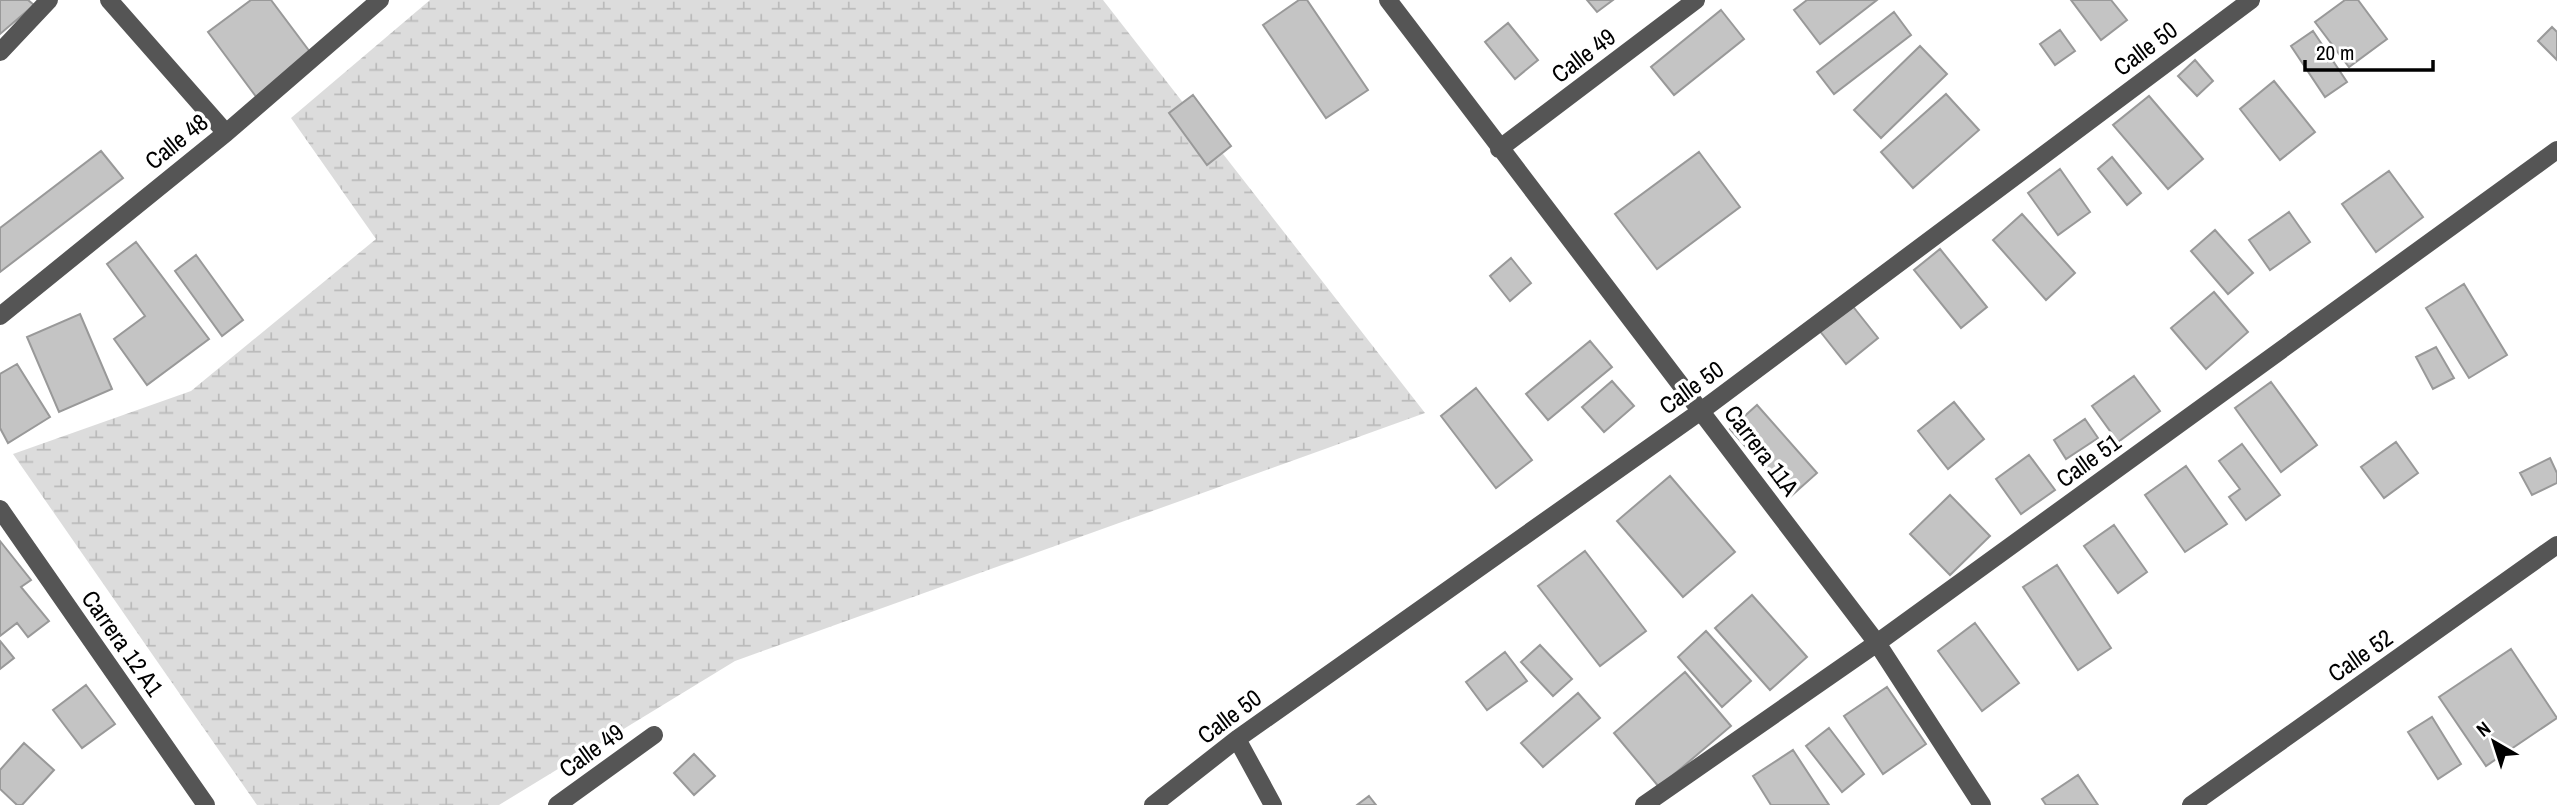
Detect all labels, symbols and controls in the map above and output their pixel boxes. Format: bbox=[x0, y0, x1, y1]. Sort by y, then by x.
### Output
street label: Calle 50 bbox=[2107, 13, 2183, 83]
street label: Calle 49 bbox=[1545, 20, 1621, 90]
scale bar bbox=[2305, 28, 2433, 72]
text: 20 m bbox=[2316, 38, 2354, 67]
street label: Calle 48 bbox=[138, 106, 214, 176]
street label: Calle 50 bbox=[1652, 353, 1730, 421]
street label: Carrera 11A bbox=[1717, 398, 1807, 503]
street label: Calle 51 bbox=[2049, 426, 2127, 494]
street label: Carrera 12 A1 bbox=[75, 584, 171, 702]
street label: Calle 52 bbox=[2321, 621, 2399, 689]
street label: Calle 50 bbox=[1191, 681, 1267, 751]
north arrow bbox=[2459, 707, 2529, 777]
text: N bbox=[2471, 715, 2496, 742]
street label: Calle 49 bbox=[552, 716, 630, 784]

